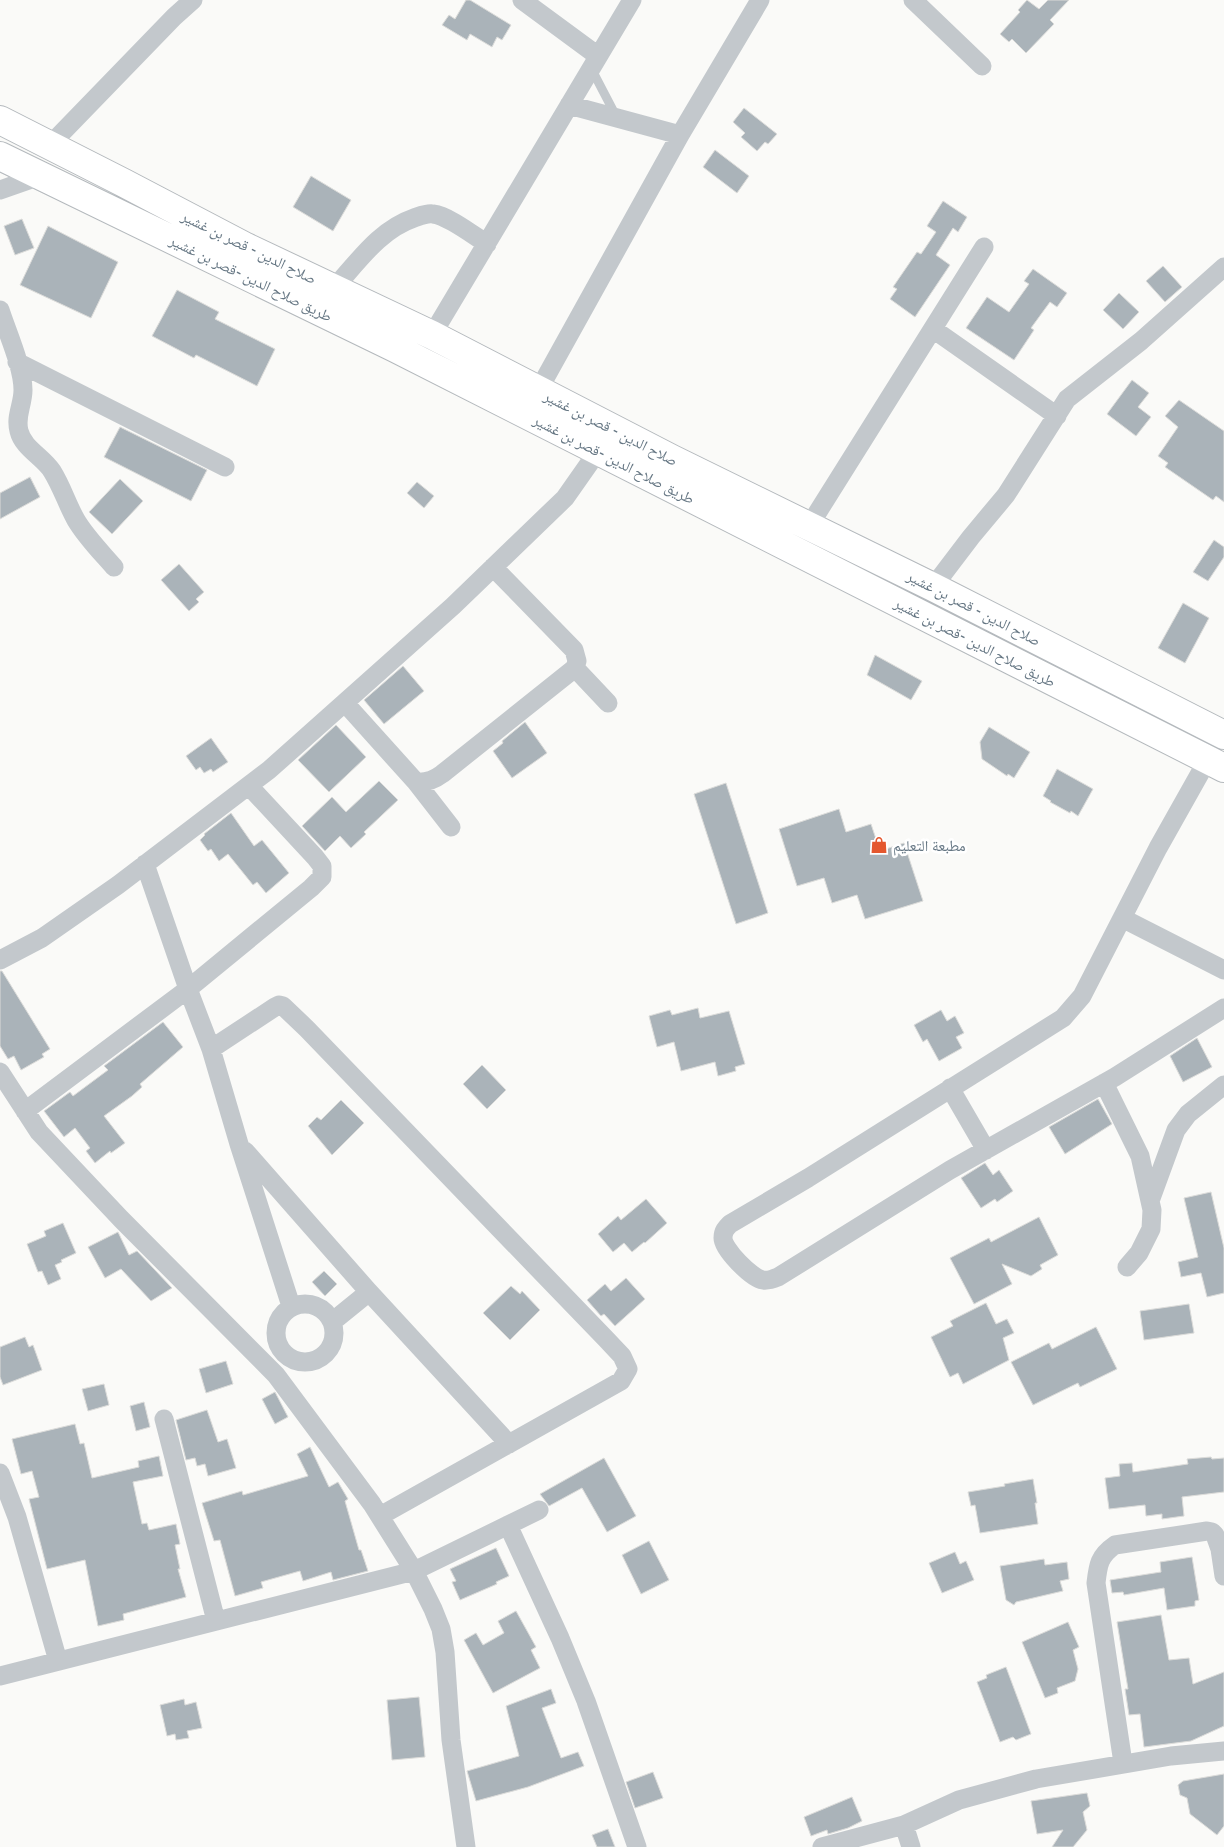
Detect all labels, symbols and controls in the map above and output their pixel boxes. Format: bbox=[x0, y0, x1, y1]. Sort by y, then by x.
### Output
street label: صلاح الدين - قصر بن غشير bbox=[177, 206, 320, 289]
street label: طريق صلاح الدين -قصر بن غشير bbox=[165, 230, 336, 327]
street label: صلاح الدين - قصر بن غشير bbox=[539, 386, 681, 471]
street label: طريق صلاح الدين -قصر بن غشير bbox=[529, 410, 698, 509]
street label: صلاح الدين - قصر بن غشير bbox=[902, 566, 1044, 651]
street label: طريق صلاح الدين -قصر بن غشير bbox=[890, 593, 1059, 692]
shop icon: مطبعة التعليم bbox=[869, 835, 889, 855]
place label: مطبعة التعليم bbox=[893, 836, 966, 856]

